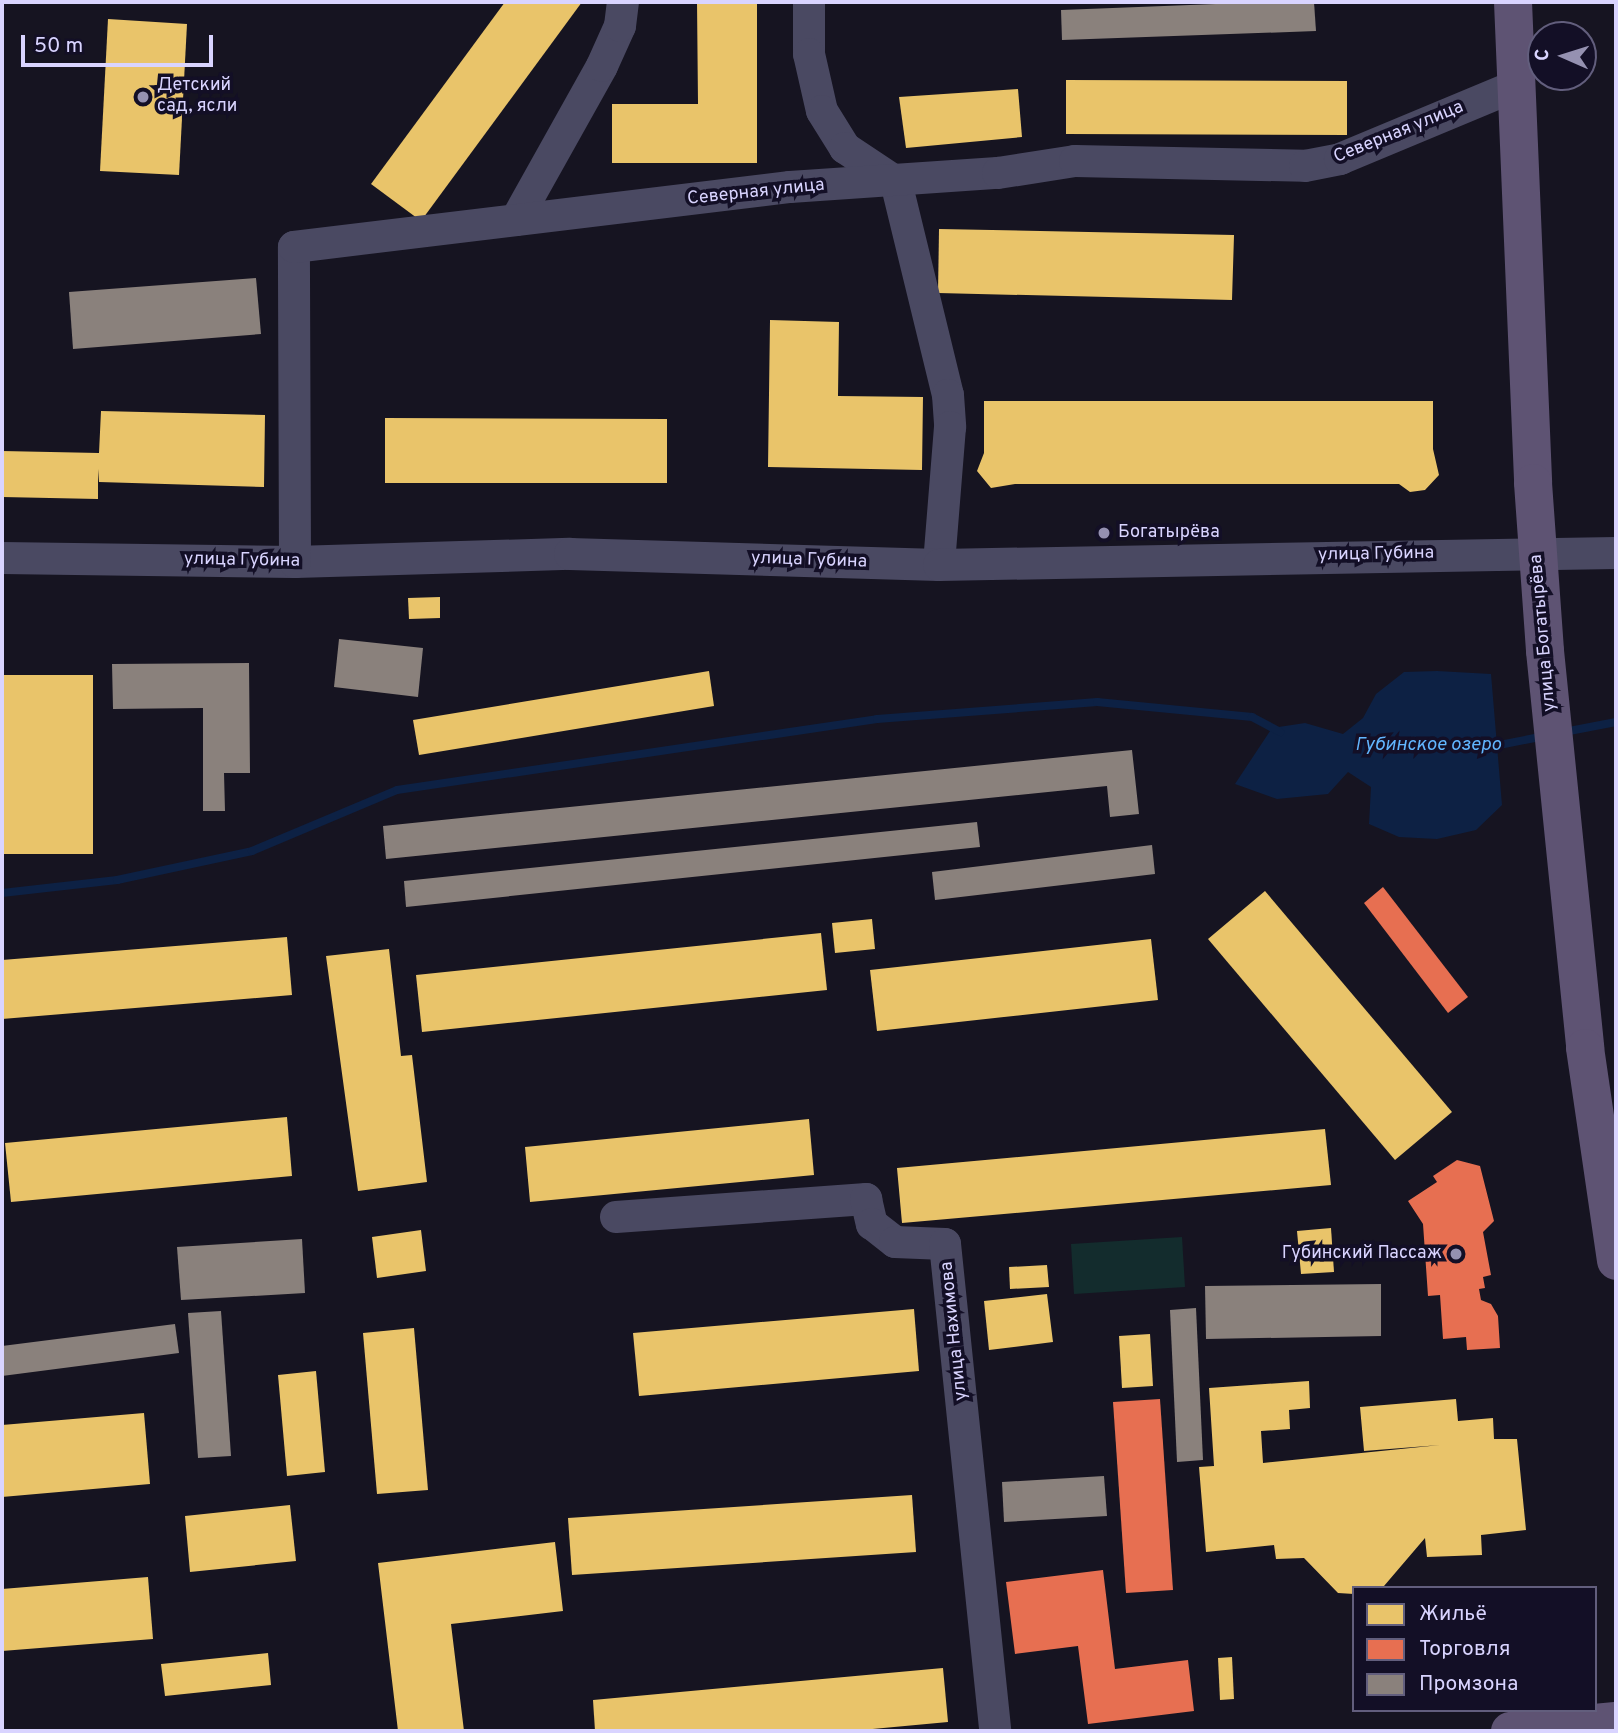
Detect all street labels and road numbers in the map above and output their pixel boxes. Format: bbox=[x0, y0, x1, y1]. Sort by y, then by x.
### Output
street label: Северная улица bbox=[1331, 97, 1467, 169]
street label: Северная улица bbox=[686, 175, 826, 211]
street label: улица Губина bbox=[1318, 543, 1434, 567]
street label: улица Губина bbox=[751, 548, 867, 574]
street label: улица Губина bbox=[184, 549, 300, 573]
street label: улица Богатырёва bbox=[1526, 553, 1562, 713]
street label: улица Нахимова bbox=[937, 1260, 973, 1402]

